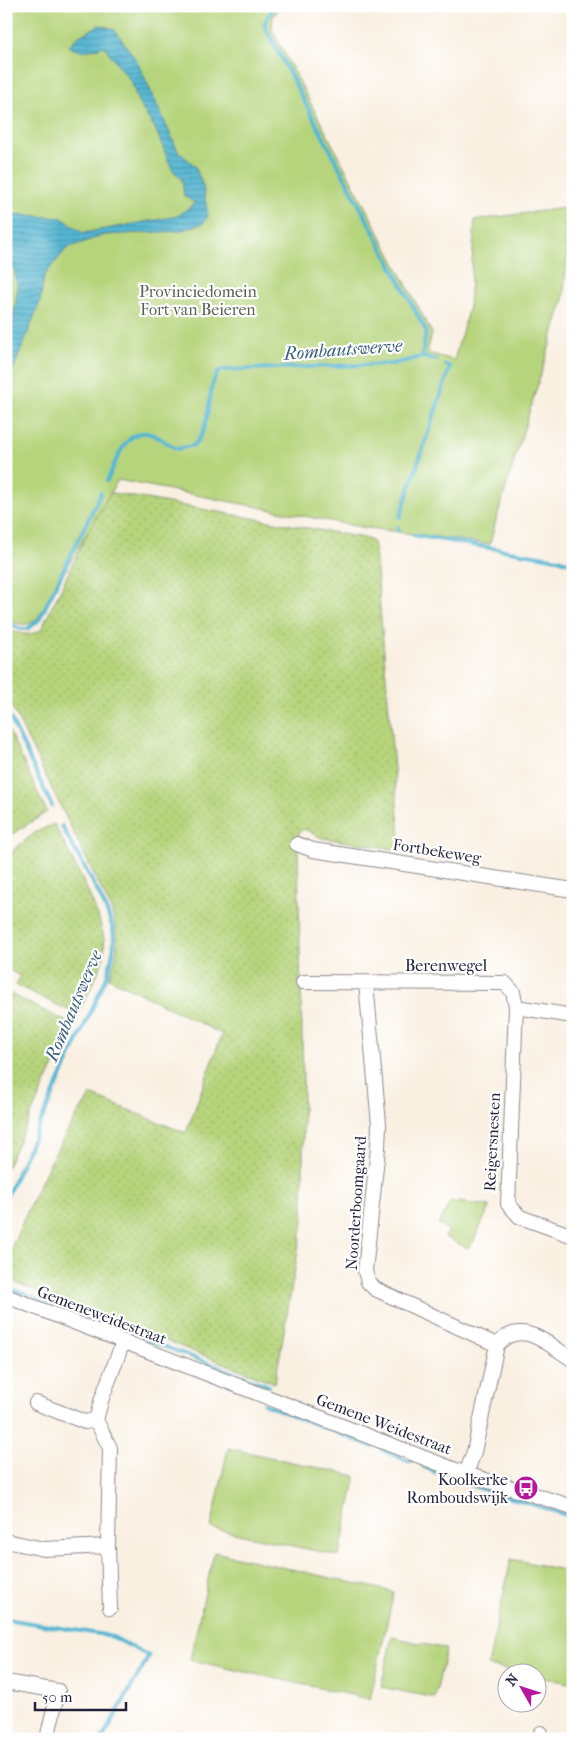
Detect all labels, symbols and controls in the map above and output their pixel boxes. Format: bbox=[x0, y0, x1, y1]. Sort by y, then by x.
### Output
park label: Provinciedomein Fort van Beieren bbox=[139, 282, 258, 319]
water label: Rombautswerve bbox=[282, 335, 404, 365]
street label: Fortbekeweg bbox=[391, 835, 483, 867]
water label: Rombautswerve bbox=[41, 947, 107, 1066]
street label: Berenwegel bbox=[405, 956, 488, 975]
street label: Reigersnesten bbox=[480, 1091, 504, 1192]
street label: Noorderboomgaard bbox=[342, 1135, 370, 1271]
street label: Gemeneweidestraat bbox=[35, 1282, 170, 1349]
street label: Gemene Weidestraat bbox=[314, 1389, 455, 1459]
place label: Koolkerke Romboudswijk bbox=[407, 1470, 509, 1507]
bus stop icon: Koolkerke Romboudswijk bbox=[513, 1475, 539, 1501]
north arrow bbox=[496, 1662, 546, 1712]
text: N bbox=[502, 1670, 522, 1690]
scale bar bbox=[35, 1680, 126, 1712]
text: 50 m bbox=[42, 1688, 73, 1706]

